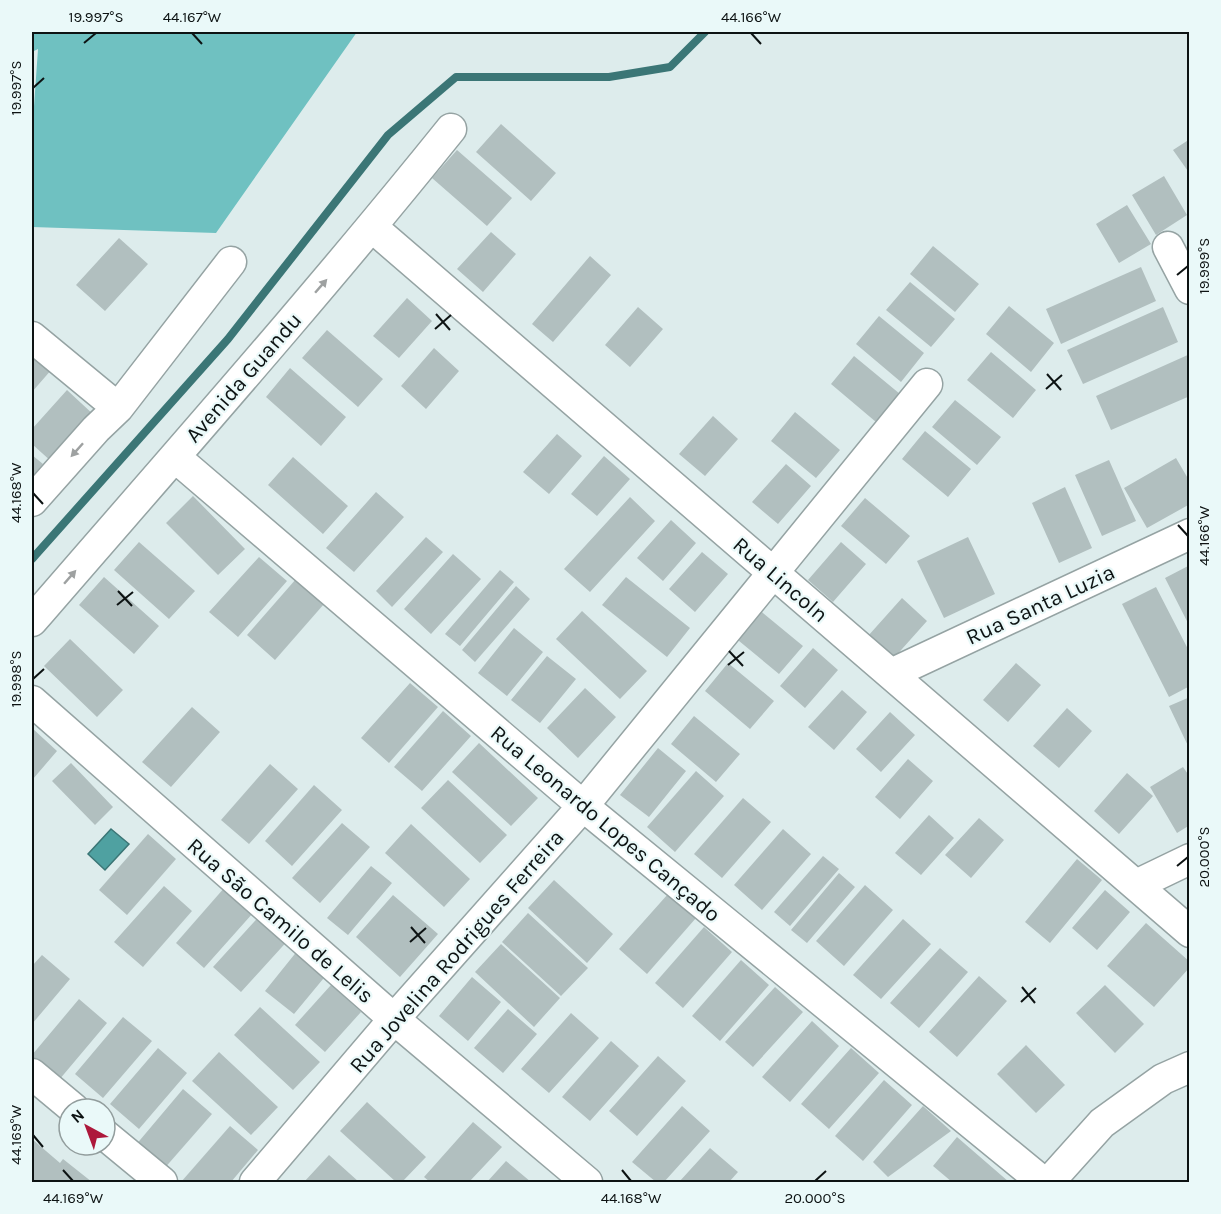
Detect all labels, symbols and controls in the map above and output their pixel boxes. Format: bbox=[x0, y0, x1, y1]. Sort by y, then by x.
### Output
text: 19.997°S bbox=[69, 8, 123, 26]
text: 44.167°W bbox=[163, 8, 222, 26]
text: 44.166°W bbox=[721, 8, 782, 26]
text: 19.997°S bbox=[7, 61, 25, 115]
text: 19.999°S bbox=[1195, 238, 1213, 294]
one-way arrow bbox=[314, 279, 327, 294]
street label: Avenida Guandu bbox=[180, 307, 307, 448]
one-way arrow bbox=[71, 442, 84, 457]
text: 44.168°W bbox=[7, 462, 25, 523]
text: 44.166°W bbox=[1195, 505, 1213, 566]
street label: Rua Lincoln bbox=[728, 532, 833, 628]
street label: Rua Santa Luzia bbox=[962, 559, 1119, 651]
one-way arrow bbox=[63, 569, 77, 584]
text: 19.998°S bbox=[7, 650, 25, 708]
street label: Rua Leonardo Lopes Cançado bbox=[485, 720, 726, 928]
street label: Rua Jovelina Rodrigues Ferreira bbox=[344, 825, 569, 1079]
text: 20.000°S bbox=[1195, 826, 1213, 888]
street label: Rua São Camilo de Lelis bbox=[182, 833, 379, 1009]
north arrow bbox=[57, 1097, 117, 1157]
text: 44.169°W bbox=[7, 1104, 25, 1165]
text: N bbox=[67, 1105, 88, 1127]
text: 44.169°W bbox=[43, 1189, 104, 1207]
text: 44.168°W bbox=[601, 1189, 662, 1207]
text: 20.000°S bbox=[784, 1189, 846, 1207]

